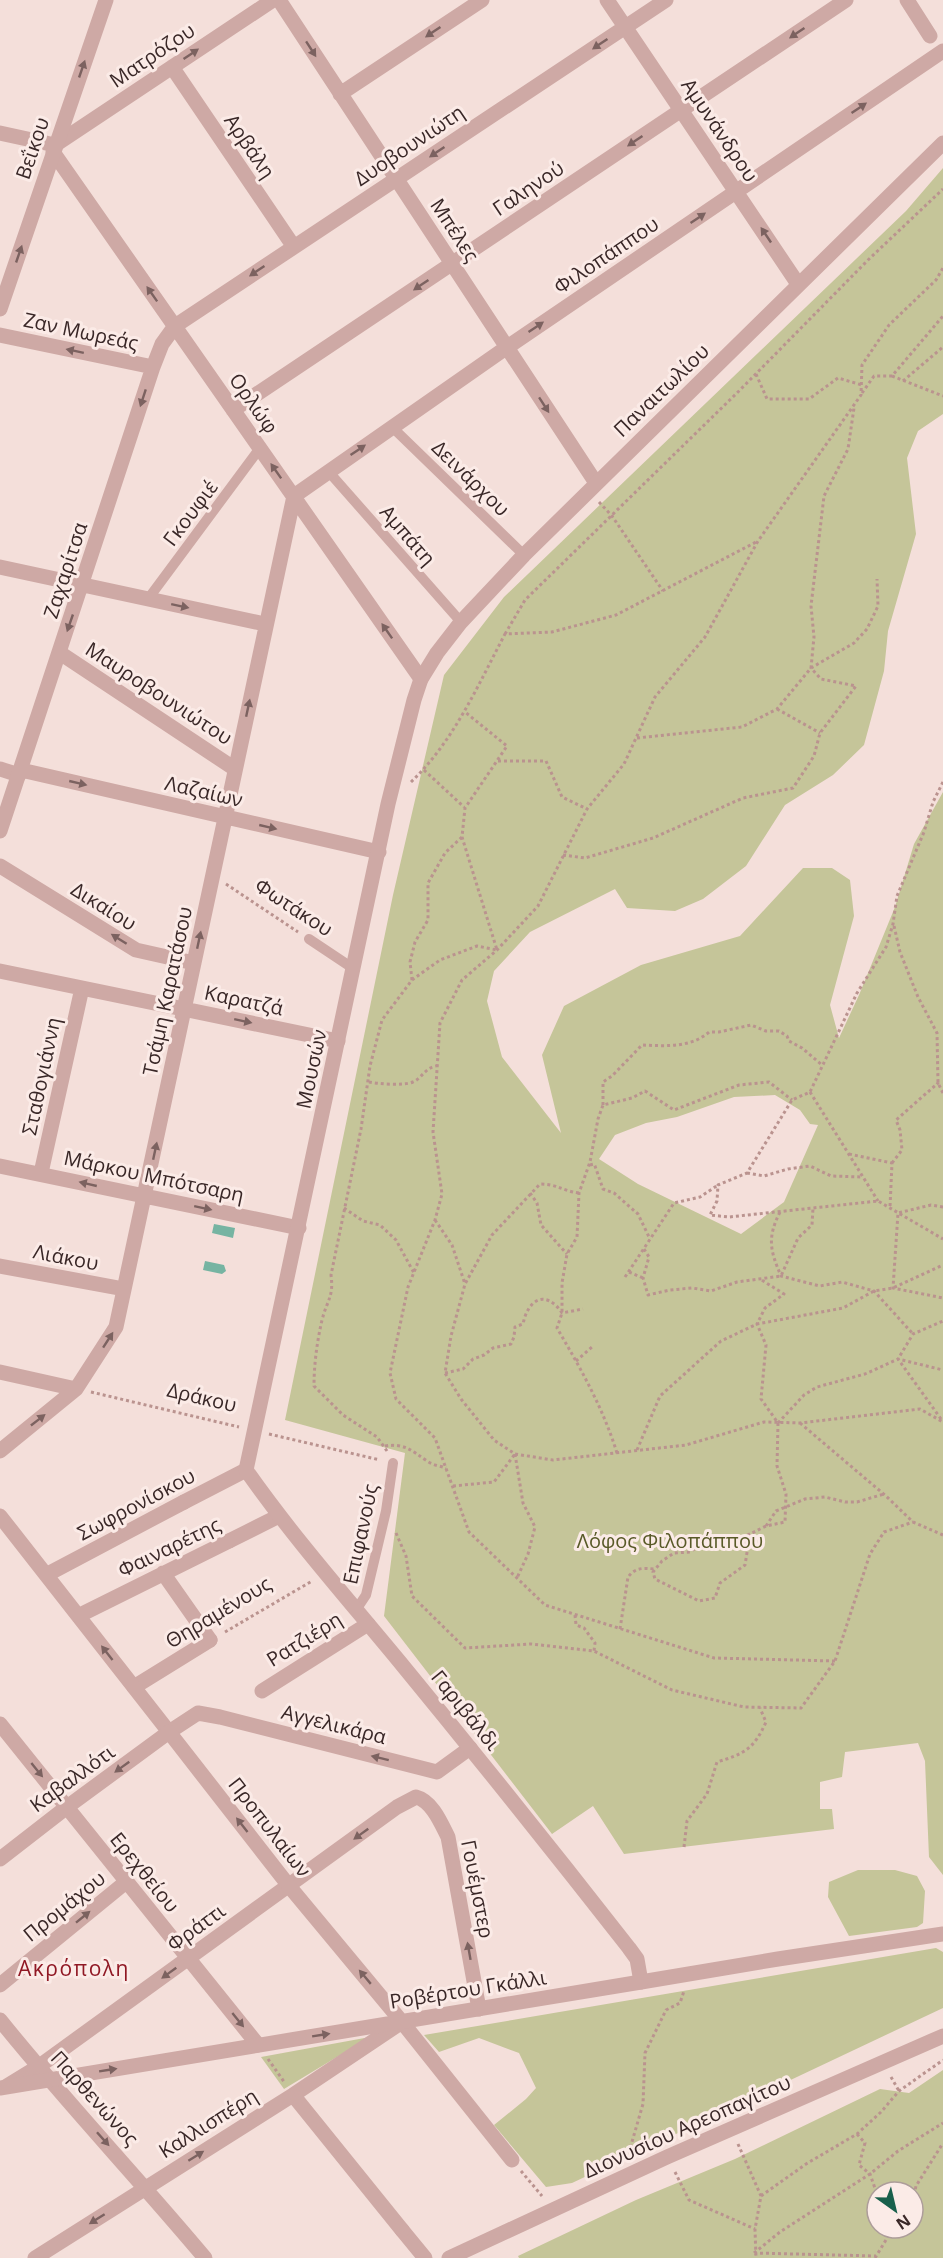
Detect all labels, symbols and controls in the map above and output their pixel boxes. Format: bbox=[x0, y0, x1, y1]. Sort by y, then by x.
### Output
street label: Ματρόζου bbox=[104, 17, 200, 93]
one-way arrow bbox=[425, 27, 442, 38]
one-way arrow bbox=[789, 27, 805, 38]
one-way arrow bbox=[592, 38, 608, 49]
one-way arrow bbox=[305, 41, 316, 57]
one-way arrow bbox=[183, 49, 199, 60]
one-way arrow bbox=[77, 60, 87, 78]
street label: Αμυνάνδρου bbox=[675, 73, 765, 187]
street label: Δυοβουνιώτη bbox=[349, 98, 469, 192]
one-way arrow bbox=[851, 103, 867, 114]
street label: Αρβάλη bbox=[219, 108, 281, 184]
street label: Βεΐκου bbox=[9, 113, 55, 183]
one-way arrow bbox=[627, 135, 643, 146]
one-way arrow bbox=[430, 146, 446, 158]
street label: Γαληνού bbox=[487, 154, 569, 222]
street label: Μπέλες bbox=[424, 193, 486, 267]
street label: Φιλοπάππου bbox=[548, 210, 664, 300]
one-way arrow bbox=[689, 212, 705, 224]
one-way arrow bbox=[760, 228, 772, 244]
one-way arrow bbox=[14, 245, 24, 263]
one-way arrow bbox=[250, 265, 266, 277]
one-way arrow bbox=[412, 279, 429, 290]
one-way arrow bbox=[146, 286, 158, 302]
street label: Ζαν Μωρεάς bbox=[21, 306, 141, 356]
one-way arrow bbox=[528, 322, 544, 333]
street label: Παναιτωλίου bbox=[607, 337, 715, 443]
one-way arrow bbox=[65, 346, 84, 355]
street label: Ορλώφ bbox=[223, 367, 285, 439]
one-way arrow bbox=[138, 389, 147, 407]
one-way arrow bbox=[539, 397, 550, 413]
street label: Δεινάρχου bbox=[426, 434, 516, 522]
one-way arrow bbox=[350, 444, 366, 456]
one-way arrow bbox=[270, 463, 282, 479]
street label: Γκουφιέ bbox=[156, 475, 224, 551]
street label: Αμπάτη bbox=[374, 499, 442, 571]
street label: Ζαχαρίτσα bbox=[37, 519, 93, 621]
one-way arrow bbox=[171, 601, 190, 611]
one-way arrow bbox=[64, 614, 74, 632]
one-way arrow bbox=[381, 623, 393, 639]
street label: Μαυροβουνιώτου bbox=[80, 635, 238, 751]
one-way arrow bbox=[244, 698, 253, 717]
street label: Λαζαίων bbox=[162, 769, 246, 813]
one-way arrow bbox=[69, 779, 87, 789]
one-way arrow bbox=[259, 822, 277, 832]
street label: Φωτάκου bbox=[250, 872, 338, 942]
street label: Δικαίου bbox=[66, 875, 142, 937]
street label: Τσάμη Καρατάσου bbox=[136, 904, 198, 1078]
one-way arrow bbox=[195, 930, 204, 949]
one-way arrow bbox=[111, 934, 127, 945]
street label: Καρατζά bbox=[202, 978, 286, 1022]
street label: Σταθογιάννη bbox=[15, 1015, 67, 1137]
one-way arrow bbox=[233, 1017, 252, 1026]
street label: Μουσών bbox=[289, 1027, 333, 1111]
one-way arrow bbox=[151, 1142, 160, 1161]
street label: Μάρκου Μπότσαρη bbox=[61, 1144, 247, 1208]
one-way arrow bbox=[79, 1178, 97, 1188]
one-way arrow bbox=[193, 1204, 212, 1214]
street label: Λιάκου bbox=[31, 1237, 101, 1277]
one-way arrow bbox=[102, 1332, 113, 1348]
street label: Δράκου bbox=[165, 1376, 239, 1418]
one-way arrow bbox=[31, 1415, 46, 1427]
street label: Σωφρονίσκου bbox=[72, 1462, 200, 1546]
street label: Επιφανούς bbox=[336, 1481, 384, 1587]
street label: Φαιναρέτης bbox=[113, 1510, 225, 1583]
park label: Λόφος Φιλοπάππου bbox=[577, 1527, 763, 1554]
street label: Θηραμένους bbox=[160, 1570, 276, 1654]
street label: Ρατζιέρη bbox=[261, 1605, 347, 1673]
one-way arrow bbox=[101, 1645, 114, 1661]
street label: Γαριβάλδι bbox=[425, 1664, 507, 1756]
street label: Αγγελικάρα bbox=[279, 1698, 389, 1750]
street label: Καβαλλότι bbox=[24, 1738, 120, 1818]
one-way arrow bbox=[371, 1753, 389, 1762]
one-way arrow bbox=[114, 1761, 130, 1773]
one-way arrow bbox=[30, 1762, 43, 1778]
street label: Προπυλαίων bbox=[222, 1771, 318, 1883]
one-way arrow bbox=[236, 1818, 248, 1833]
street label: Ερεχθείου bbox=[104, 1826, 186, 1918]
one-way arrow bbox=[353, 1828, 369, 1840]
street label: Γουέμστερ bbox=[455, 1837, 501, 1941]
street label: Προμάχου bbox=[17, 1865, 111, 1947]
street label: Φράττι bbox=[161, 1897, 231, 1957]
one-way arrow bbox=[75, 1910, 91, 1923]
one-way arrow bbox=[464, 1942, 473, 1961]
district label: Ακρόπολη bbox=[18, 1954, 130, 1982]
street label: Ροβέρτου Γκάλλι bbox=[388, 1963, 549, 2015]
one-way arrow bbox=[161, 1967, 177, 1979]
one-way arrow bbox=[359, 1970, 372, 1985]
one-way arrow bbox=[231, 2012, 244, 2028]
one-way arrow bbox=[312, 2030, 331, 2039]
street label: Παρθενώνος bbox=[45, 2045, 145, 2151]
one-way arrow bbox=[99, 2065, 118, 2074]
street label: Διονυσίου Αρεοπαγίτου bbox=[579, 2068, 795, 2184]
street label: Καλλισπέρη bbox=[153, 2082, 263, 2164]
one-way arrow bbox=[96, 2131, 109, 2146]
one-way arrow bbox=[188, 2151, 204, 2162]
north arrow bbox=[865, 2180, 925, 2240]
text: N bbox=[892, 2210, 915, 2235]
one-way arrow bbox=[89, 2213, 105, 2224]

